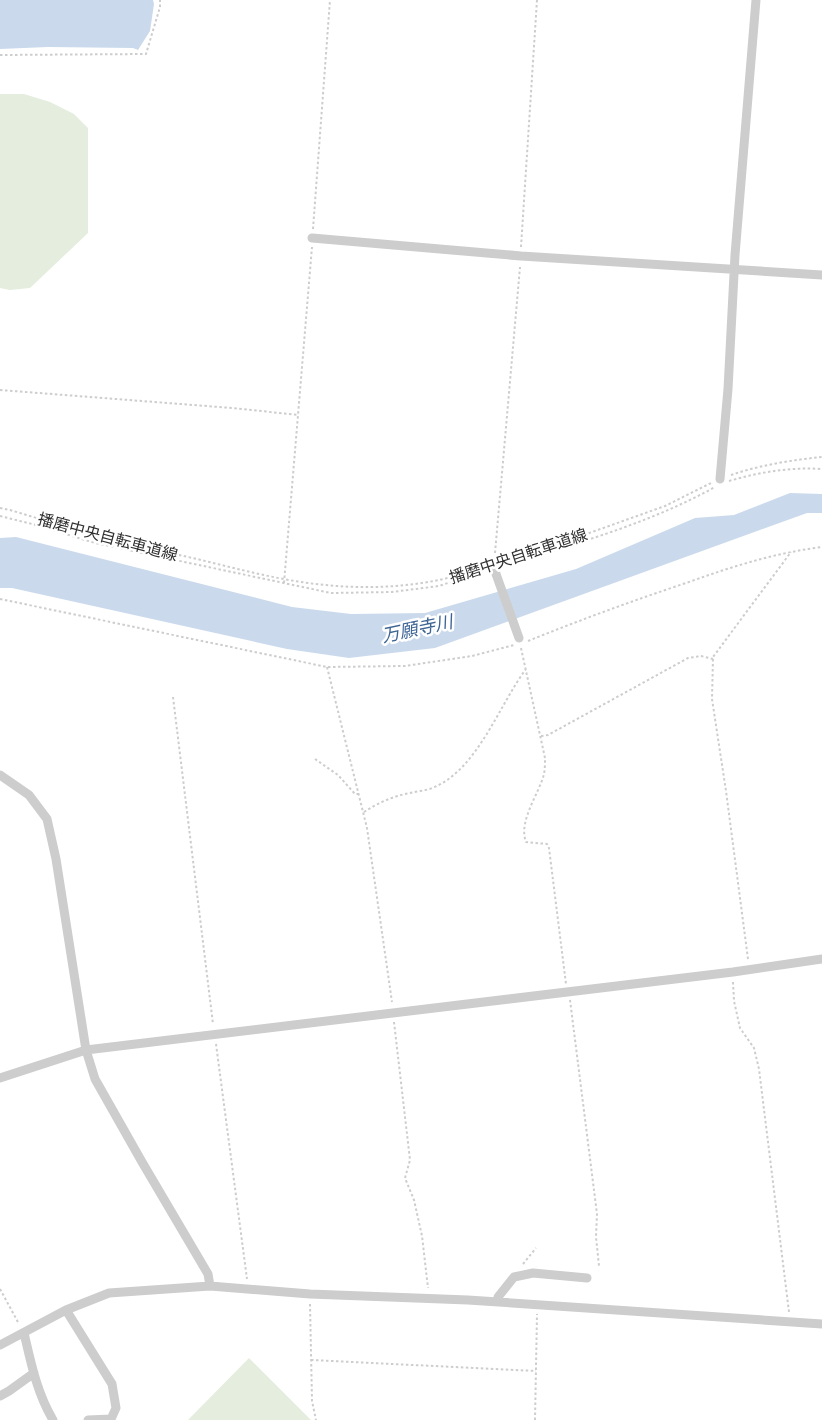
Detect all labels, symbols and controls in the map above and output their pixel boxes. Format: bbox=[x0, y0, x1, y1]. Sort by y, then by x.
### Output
street label: 播磨中央自転車道線 bbox=[36, 508, 180, 564]
street label: 播磨中央自転車道線 bbox=[447, 524, 589, 586]
water label: 万願寺川 bbox=[379, 609, 456, 646]

